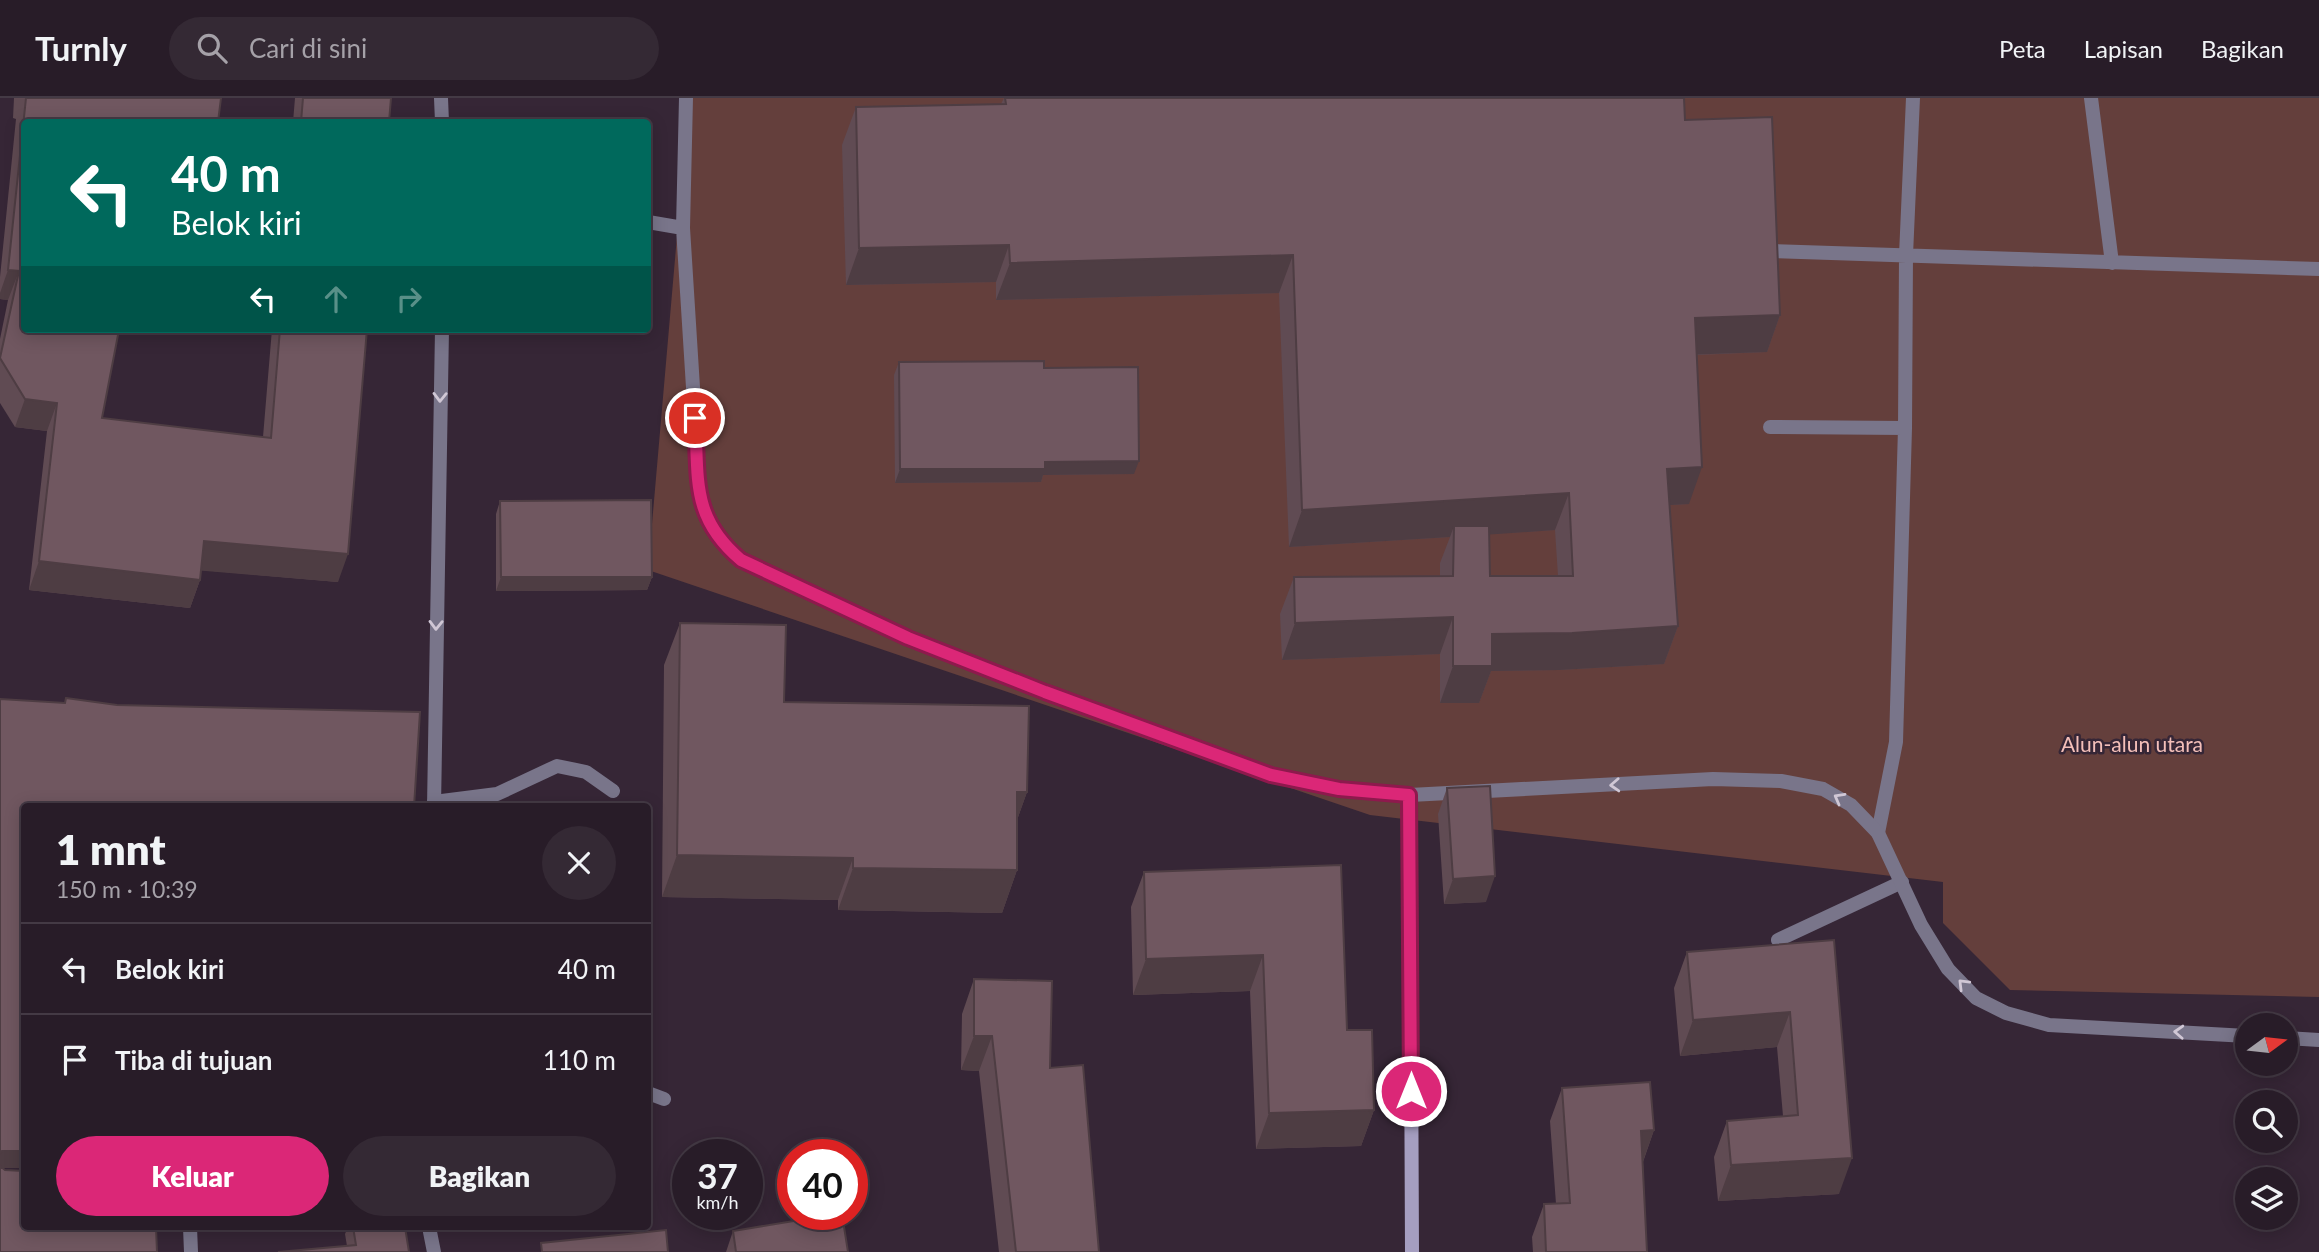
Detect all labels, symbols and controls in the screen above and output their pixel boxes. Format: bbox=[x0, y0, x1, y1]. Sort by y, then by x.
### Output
search box bbox=[169, 17, 659, 80]
text: Turnly bbox=[35, 28, 127, 68]
icon: search bbox=[193, 29, 231, 67]
text: Cari di sini bbox=[249, 32, 367, 64]
text: Peta bbox=[1999, 34, 2046, 63]
text: Lapisan bbox=[2084, 34, 2163, 63]
text: Bagikan bbox=[2201, 34, 2284, 63]
text: 40 m bbox=[171, 144, 281, 202]
icon: left bbox=[56, 147, 147, 238]
text: Belok kiri bbox=[171, 203, 302, 242]
icon: left bbox=[244, 280, 282, 318]
icon: ahead bbox=[317, 280, 355, 318]
icon: right bbox=[390, 280, 428, 318]
pin bbox=[665, 388, 725, 448]
one-way arrow bbox=[432, 392, 448, 403]
icon: arrive bbox=[676, 399, 714, 437]
one-way arrow bbox=[428, 620, 444, 630]
park label: Alun-alun utara bbox=[2061, 731, 2203, 756]
one-way arrow bbox=[1609, 777, 1620, 792]
one-way arrow bbox=[1834, 793, 1846, 806]
text: 1 mnt bbox=[56, 824, 166, 874]
button: close bbox=[542, 826, 616, 900]
text: 150 m · 10:39 bbox=[56, 875, 198, 903]
icon: left bbox=[56, 950, 94, 988]
text: Belok kiri bbox=[115, 953, 224, 985]
text: 40 m bbox=[558, 953, 616, 985]
one-way arrow bbox=[1958, 980, 1971, 993]
north arrow bbox=[2235, 1013, 2298, 1076]
map controls bbox=[2235, 1013, 2298, 1230]
one-way arrow bbox=[2173, 1025, 2184, 1040]
icon: arrive bbox=[56, 1041, 94, 1079]
text: Tiba di tujuan bbox=[115, 1044, 273, 1076]
text: 110 m bbox=[543, 1044, 616, 1076]
position arrow bbox=[1374, 1054, 1448, 1128]
button: search bbox=[2235, 1090, 2298, 1153]
button: Keluar bbox=[56, 1136, 329, 1216]
button: Bagikan bbox=[343, 1136, 616, 1216]
speed limit sign: 40 bbox=[777, 1139, 868, 1230]
text: 37 bbox=[697, 1154, 738, 1196]
button: layers bbox=[2235, 1167, 2298, 1230]
text: km/h bbox=[696, 1191, 739, 1213]

